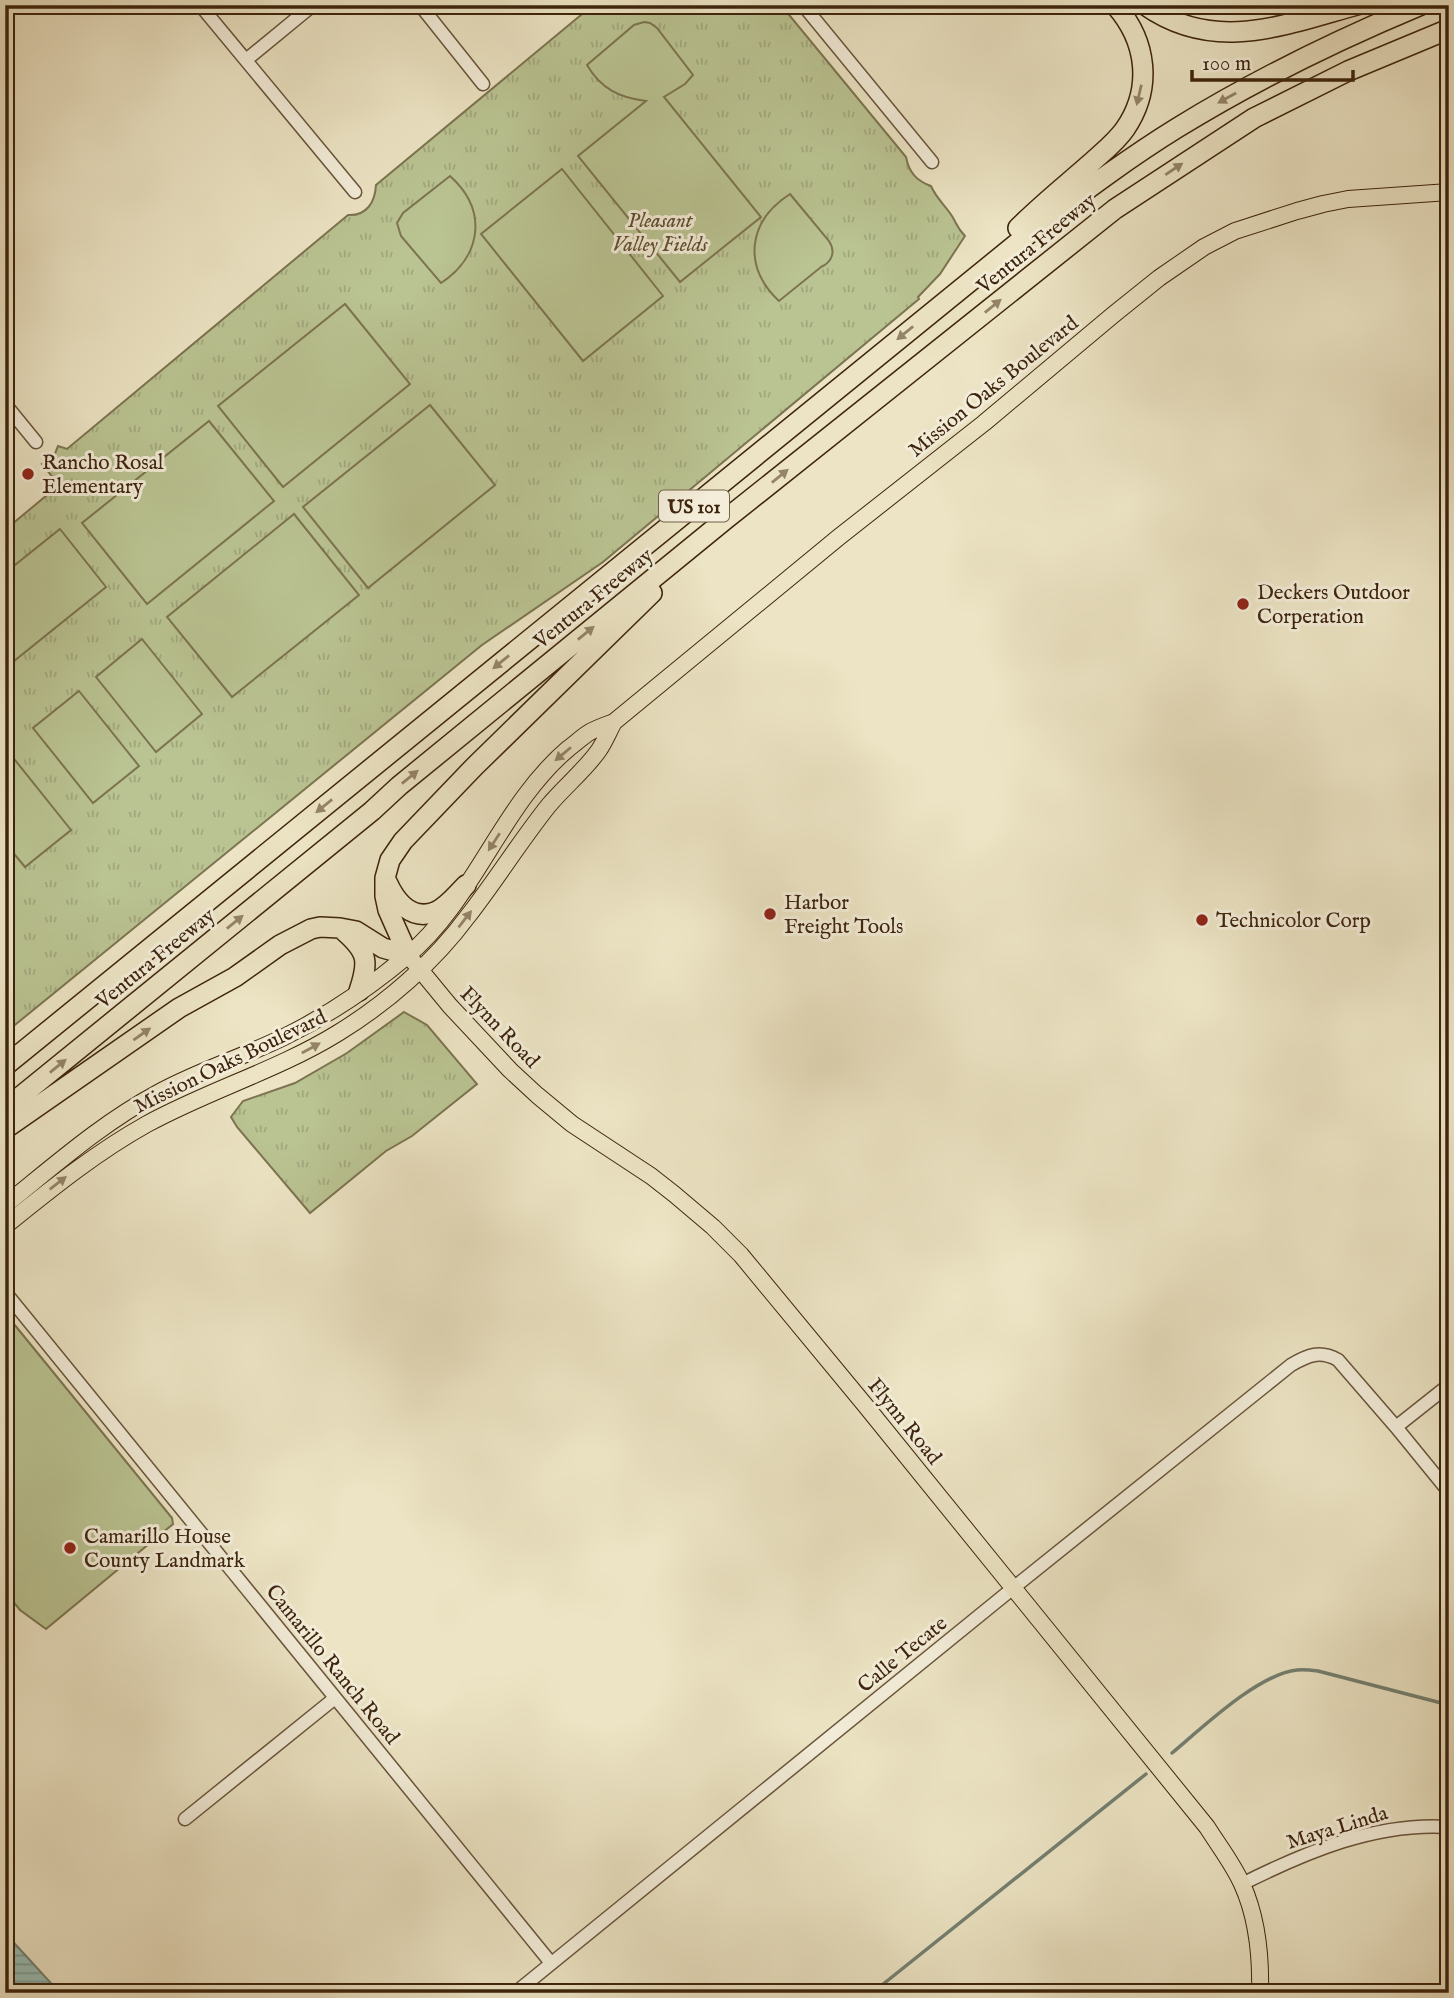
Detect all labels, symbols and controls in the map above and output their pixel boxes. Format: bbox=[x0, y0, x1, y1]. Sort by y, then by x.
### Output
scale bar bbox=[1192, 38, 1352, 82]
text: 100 m bbox=[1202, 51, 1251, 78]
one-way arrow bbox=[1134, 84, 1145, 106]
one-way arrow bbox=[1217, 92, 1237, 104]
one-way arrow bbox=[1165, 163, 1184, 176]
street label: Ventura Freeway bbox=[971, 187, 1103, 301]
park label: Pleasant Valley Fields bbox=[612, 208, 709, 259]
one-way arrow bbox=[985, 299, 1002, 314]
street label: Mission Oaks Boulevard bbox=[903, 310, 1085, 464]
one-way arrow bbox=[897, 326, 915, 341]
place label: Rancho Rosal Elementary bbox=[42, 450, 164, 501]
marker: Rancho Rosal Elementary bbox=[20, 466, 36, 482]
one-way arrow bbox=[770, 469, 788, 484]
road number: US 101 bbox=[659, 491, 729, 522]
street label: Ventura Freeway bbox=[528, 542, 660, 656]
place label: Deckers Outdoor Corperation bbox=[1257, 580, 1410, 631]
marker: Deckers Outdoor Corperation bbox=[1235, 596, 1251, 612]
one-way arrow bbox=[576, 626, 594, 641]
one-way arrow bbox=[492, 655, 510, 670]
one-way arrow bbox=[555, 746, 573, 761]
one-way arrow bbox=[401, 770, 418, 785]
one-way arrow bbox=[316, 798, 333, 813]
one-way arrow bbox=[487, 833, 501, 851]
place label: Harbor Freight Tools bbox=[784, 890, 903, 941]
street label: Ventura Freeway bbox=[90, 902, 222, 1016]
marker: Harbor Freight Tools bbox=[762, 906, 778, 922]
place label: Technicolor Corp bbox=[1216, 908, 1371, 935]
one-way arrow bbox=[458, 911, 473, 929]
marker: Technicolor Corp bbox=[1194, 912, 1210, 928]
one-way arrow bbox=[225, 915, 243, 930]
street label: Flynn Road bbox=[453, 981, 545, 1075]
street label: Mission Oaks Boulevard bbox=[130, 1004, 332, 1121]
one-way arrow bbox=[133, 1027, 151, 1041]
one-way arrow bbox=[301, 1042, 320, 1054]
one-way arrow bbox=[50, 1059, 67, 1074]
one-way arrow bbox=[50, 1176, 67, 1191]
street label: Flynn Road bbox=[861, 1373, 947, 1471]
place label: Camarillo House County Landmark bbox=[84, 1524, 246, 1575]
marker: Camarillo House County Landmark bbox=[62, 1540, 78, 1556]
street label: Camarillo Ranch Road bbox=[259, 1579, 405, 1751]
street label: Calle Tecate bbox=[853, 1611, 954, 1700]
street label: Maya Linda bbox=[1284, 1800, 1392, 1857]

